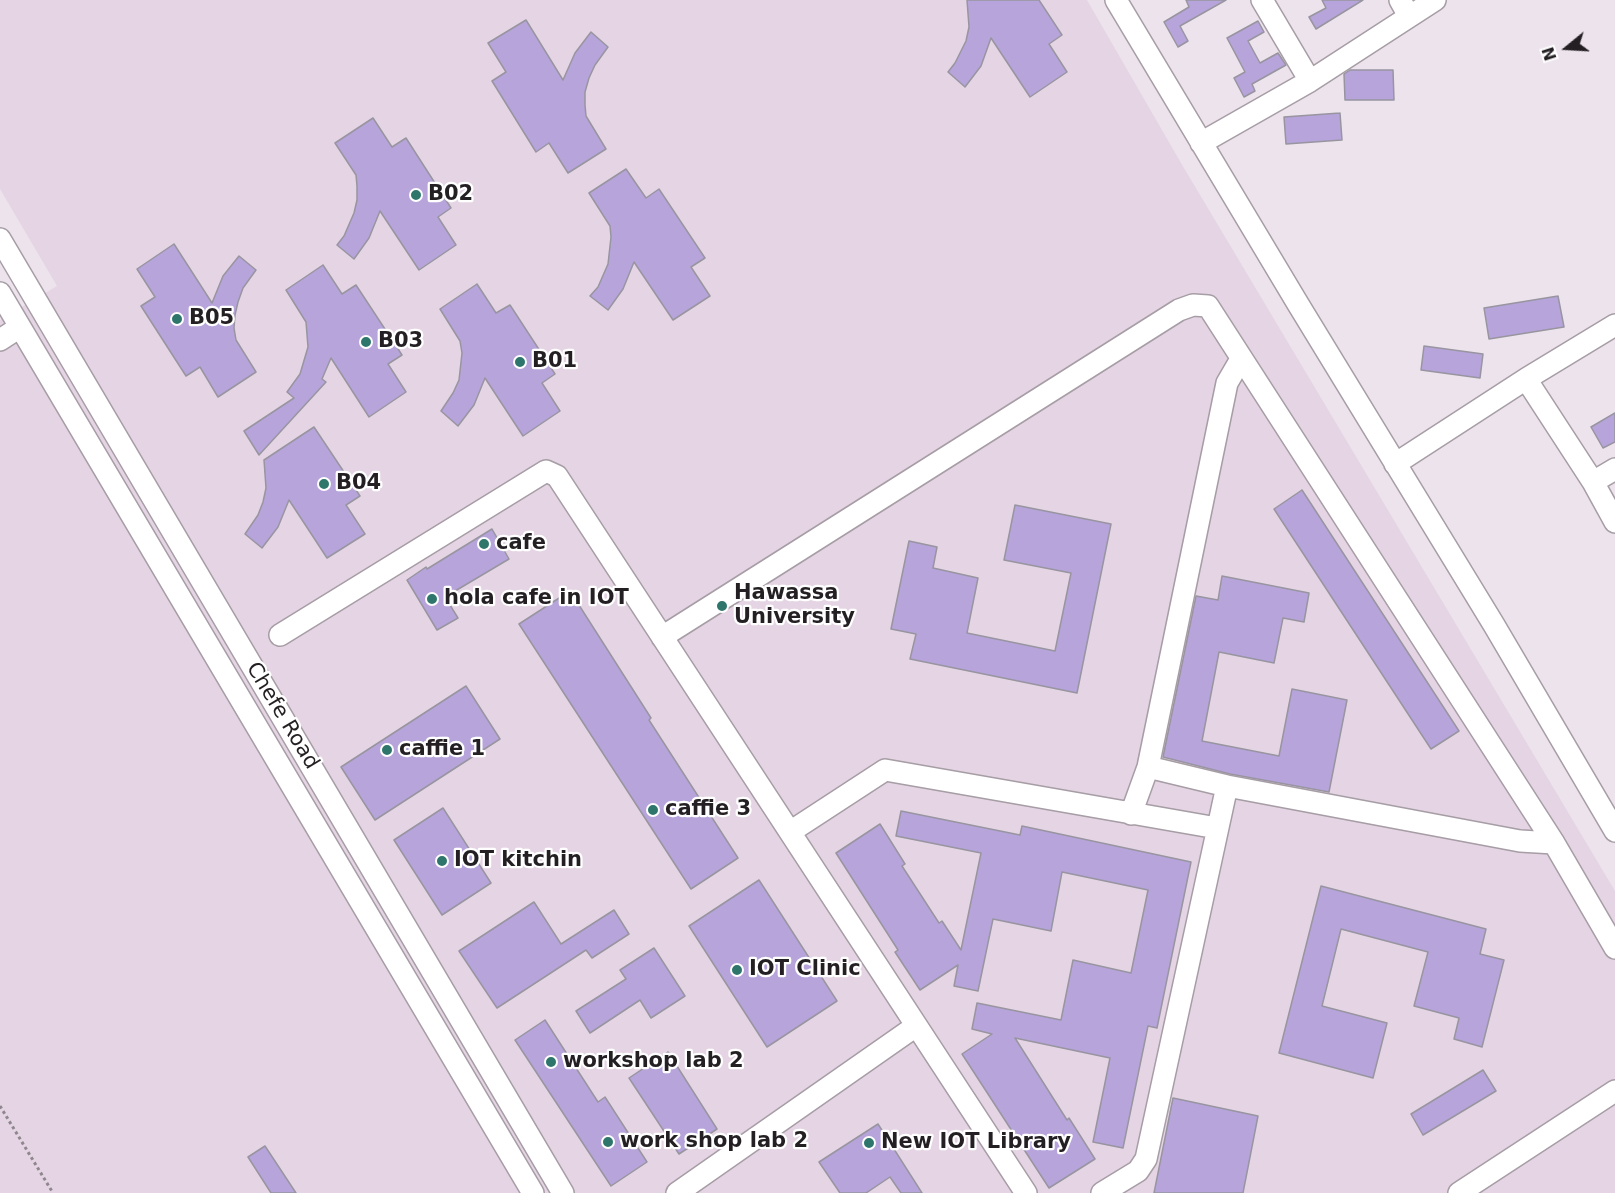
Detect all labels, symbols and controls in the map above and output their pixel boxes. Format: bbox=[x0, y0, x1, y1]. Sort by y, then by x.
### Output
north arrow bbox=[1537, 18, 1597, 78]
text: N bbox=[1538, 44, 1561, 63]
place label: B02 bbox=[428, 182, 473, 208]
marker: B02 bbox=[409, 188, 423, 202]
place label: B05 bbox=[189, 306, 234, 332]
marker: B05 bbox=[170, 312, 184, 326]
place label: B03 bbox=[378, 329, 423, 355]
marker: B03 bbox=[359, 335, 373, 349]
place label: B01 bbox=[532, 349, 577, 375]
marker: B01 bbox=[513, 355, 527, 369]
place label: B04 bbox=[336, 471, 381, 497]
marker: B04 bbox=[317, 477, 331, 491]
place label: cafe bbox=[496, 531, 546, 557]
marker: cafe bbox=[477, 537, 491, 551]
place label: Hawassa University bbox=[734, 581, 855, 631]
place label: hola cafe in IOT bbox=[444, 586, 629, 612]
marker: hola cafe in IOT bbox=[425, 592, 439, 606]
marker: Hawassa University bbox=[715, 599, 729, 613]
street label: Chefe Road bbox=[240, 658, 324, 774]
place label: caffie 1 bbox=[399, 737, 485, 763]
marker: caffie 1 bbox=[380, 743, 394, 757]
place label: caffie 3 bbox=[665, 797, 751, 823]
marker: caffie 3 bbox=[646, 803, 660, 817]
place label: IOT kitchin bbox=[454, 848, 582, 874]
marker: IOT kitchin bbox=[435, 854, 449, 868]
place label: IOT Clinic bbox=[749, 957, 861, 983]
marker: IOT Clinic bbox=[730, 963, 744, 977]
place label: workshop lab 2 bbox=[563, 1049, 744, 1075]
marker: workshop lab 2 bbox=[544, 1055, 558, 1069]
place label: work shop lab 2 bbox=[620, 1129, 808, 1155]
place label: New IOT Library bbox=[881, 1130, 1071, 1156]
marker: work shop lab 2 bbox=[601, 1135, 615, 1149]
marker: New IOT Library bbox=[862, 1136, 876, 1150]

